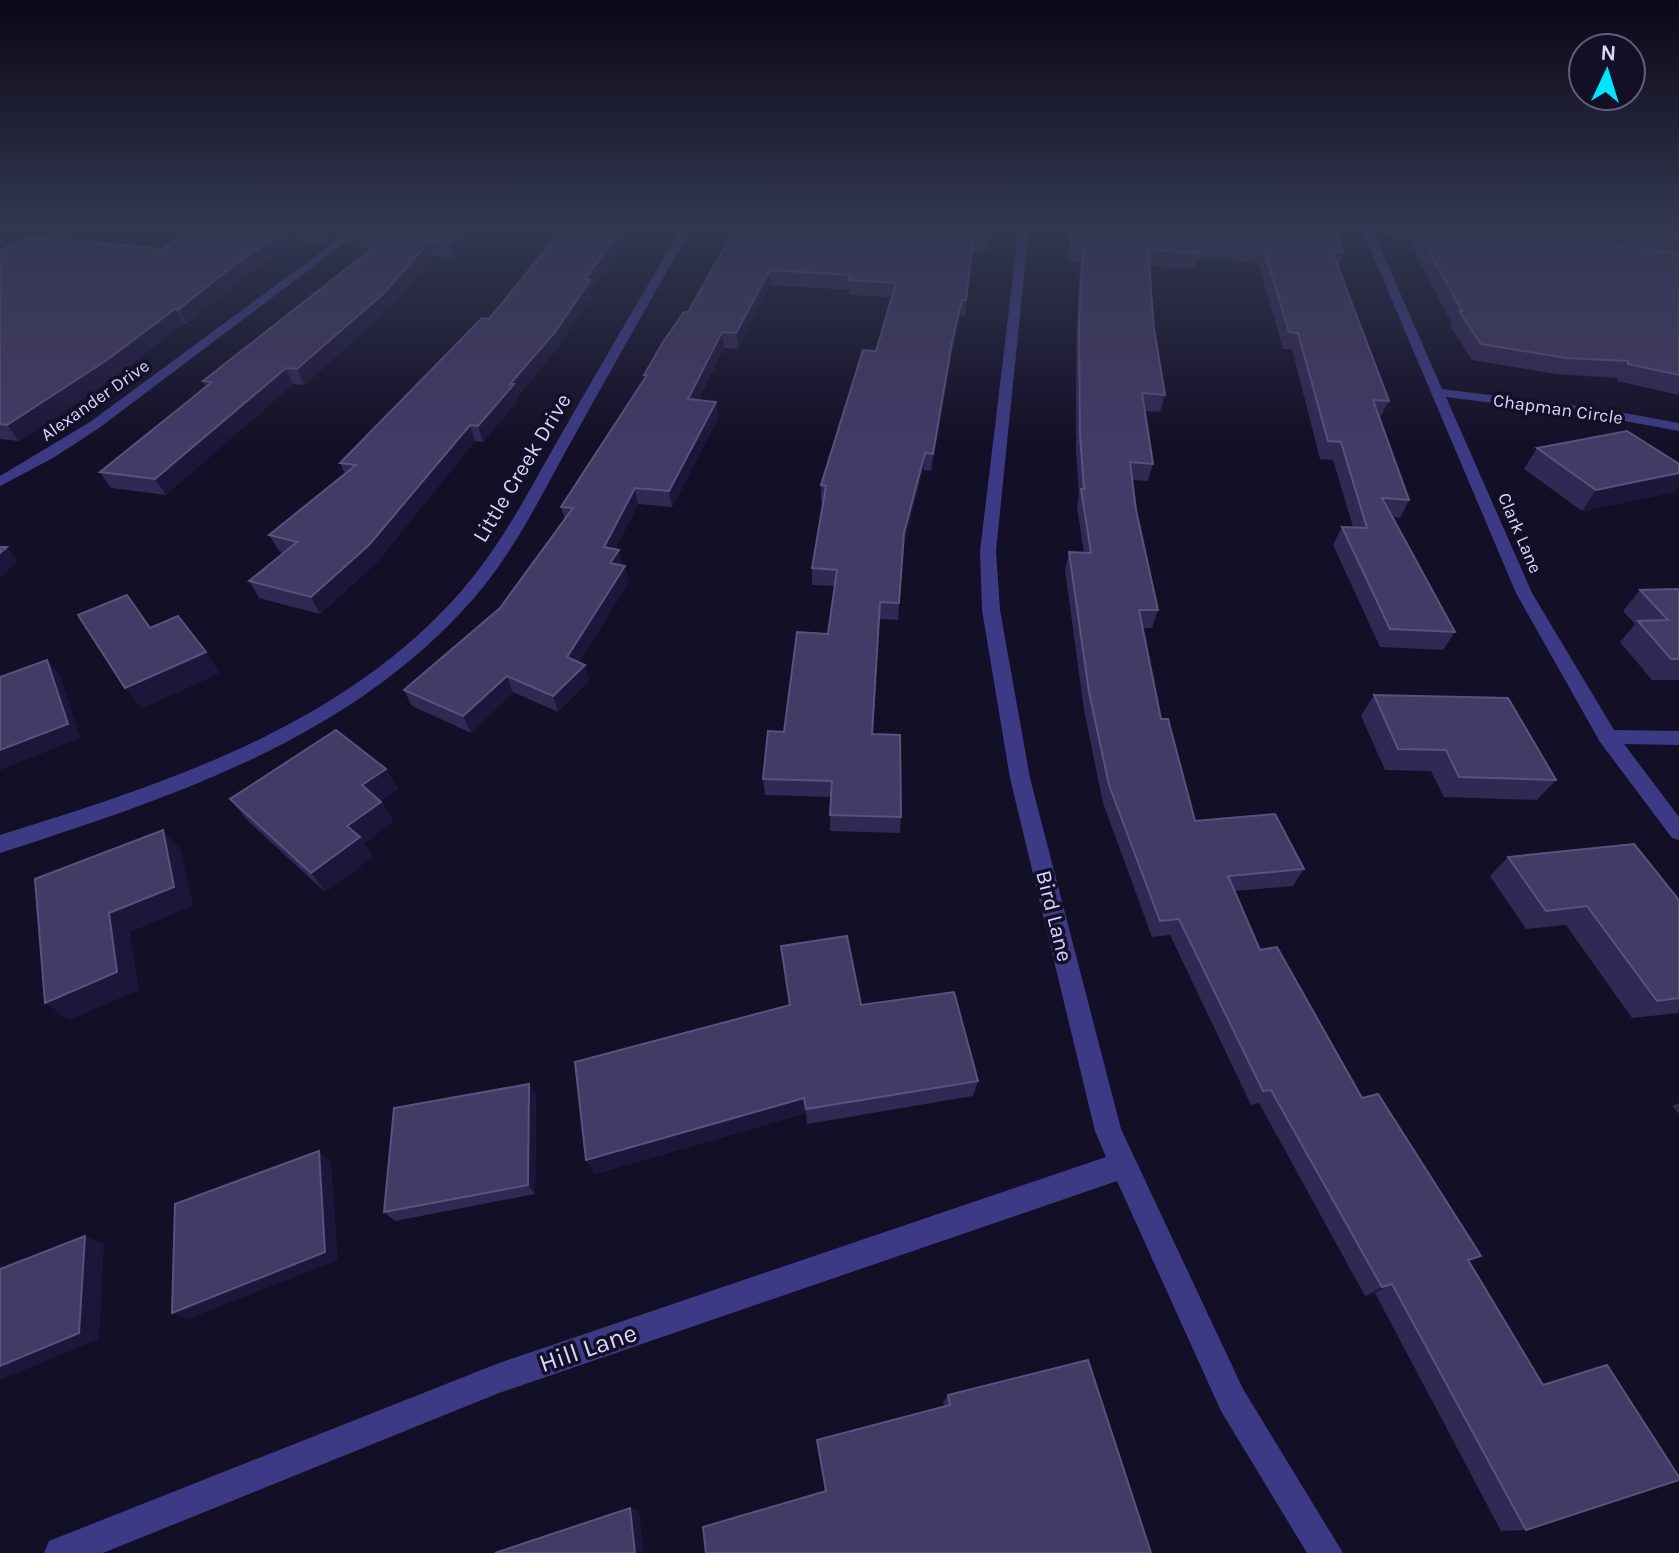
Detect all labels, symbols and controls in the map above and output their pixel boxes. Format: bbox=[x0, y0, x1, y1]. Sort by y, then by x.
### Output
north arrow bbox=[1567, 32, 1647, 112]
text: N bbox=[1600, 40, 1617, 67]
street label: Alexander Drive bbox=[37, 354, 153, 446]
street label: Little Creek Drive bbox=[467, 389, 577, 547]
street label: Chapman Circle bbox=[1492, 389, 1624, 429]
street label: Clark Lane bbox=[1493, 489, 1547, 577]
street label: Bird Lane bbox=[1030, 868, 1078, 964]
street label: Hill Lane bbox=[535, 1317, 641, 1379]

